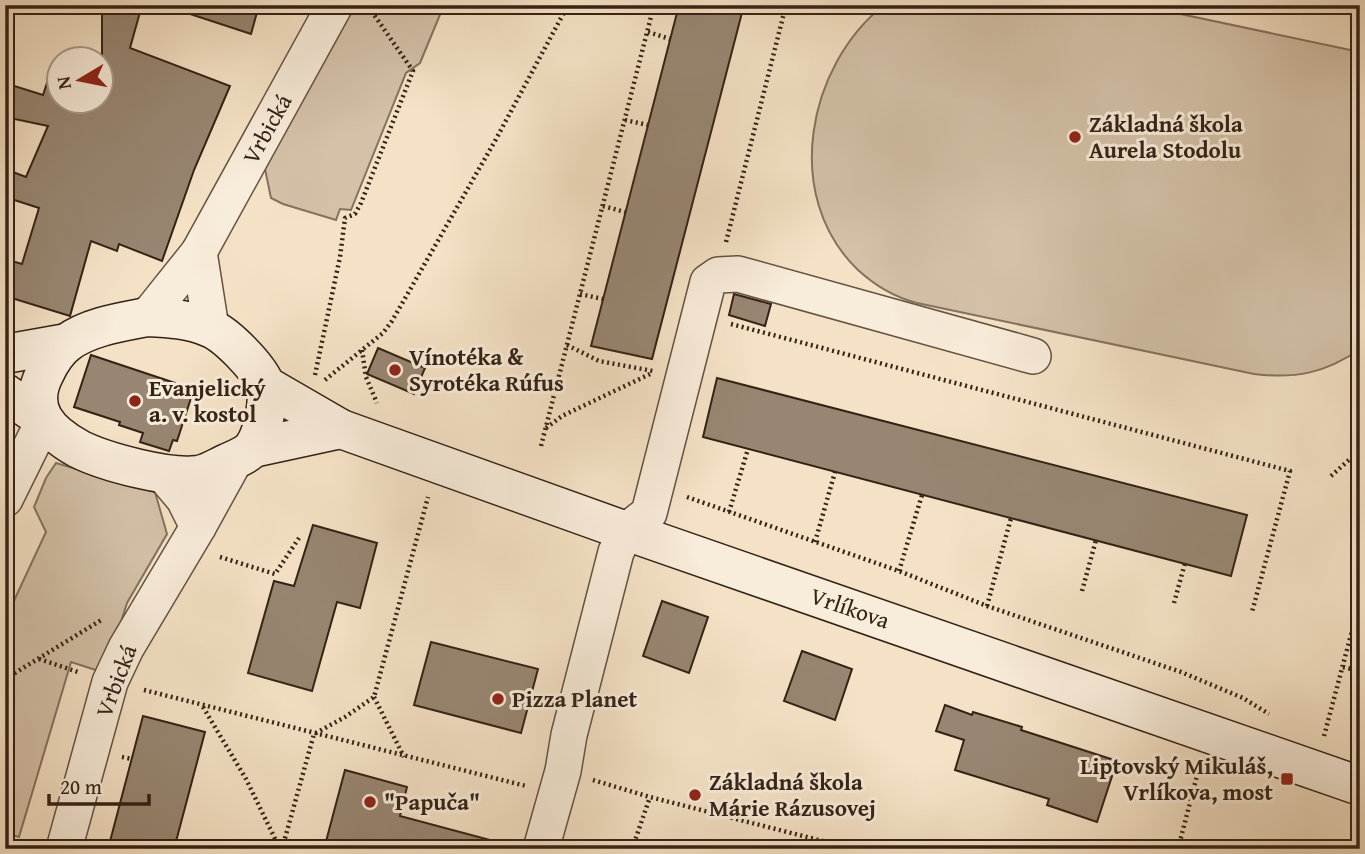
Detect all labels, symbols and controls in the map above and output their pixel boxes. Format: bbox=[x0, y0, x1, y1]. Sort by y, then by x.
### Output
north arrow bbox=[46, 46, 116, 116]
text: N bbox=[48, 74, 78, 92]
street label: Vrbická bbox=[234, 88, 299, 170]
place label: Základná škola Aurela Stodolu bbox=[1089, 107, 1243, 166]
marker: Základná škola Aurela Stodolu bbox=[1067, 129, 1083, 145]
place label: Vínotéka & Syrotéka Rúfus bbox=[409, 340, 564, 399]
marker: Vínotéka & Syrotéka Rúfus bbox=[387, 362, 403, 378]
place label: Evanjelický a. v. kostol bbox=[149, 371, 266, 430]
marker: Evanjelický a. v. kostol bbox=[127, 393, 143, 409]
street label: Vrlíkova bbox=[806, 579, 894, 636]
street label: Vrbická bbox=[87, 640, 144, 722]
place label: Pizza Planet bbox=[512, 682, 637, 715]
marker: Pizza Planet bbox=[490, 691, 506, 707]
place label: Liptovský Mikuláš, Vrlíkova, most bbox=[1080, 749, 1273, 808]
scale bar bbox=[49, 763, 149, 807]
place label: Základná škola Márie Rázusovej bbox=[709, 765, 876, 824]
text: 20 m bbox=[60, 771, 102, 802]
marker: Liptovský Mikuláš, Vrlíkova, most bbox=[1279, 771, 1295, 787]
place label: "Papuča" bbox=[384, 785, 480, 818]
marker: Základná škola Márie Rázusovej bbox=[687, 787, 703, 803]
marker: "Papuča" bbox=[362, 794, 378, 810]

